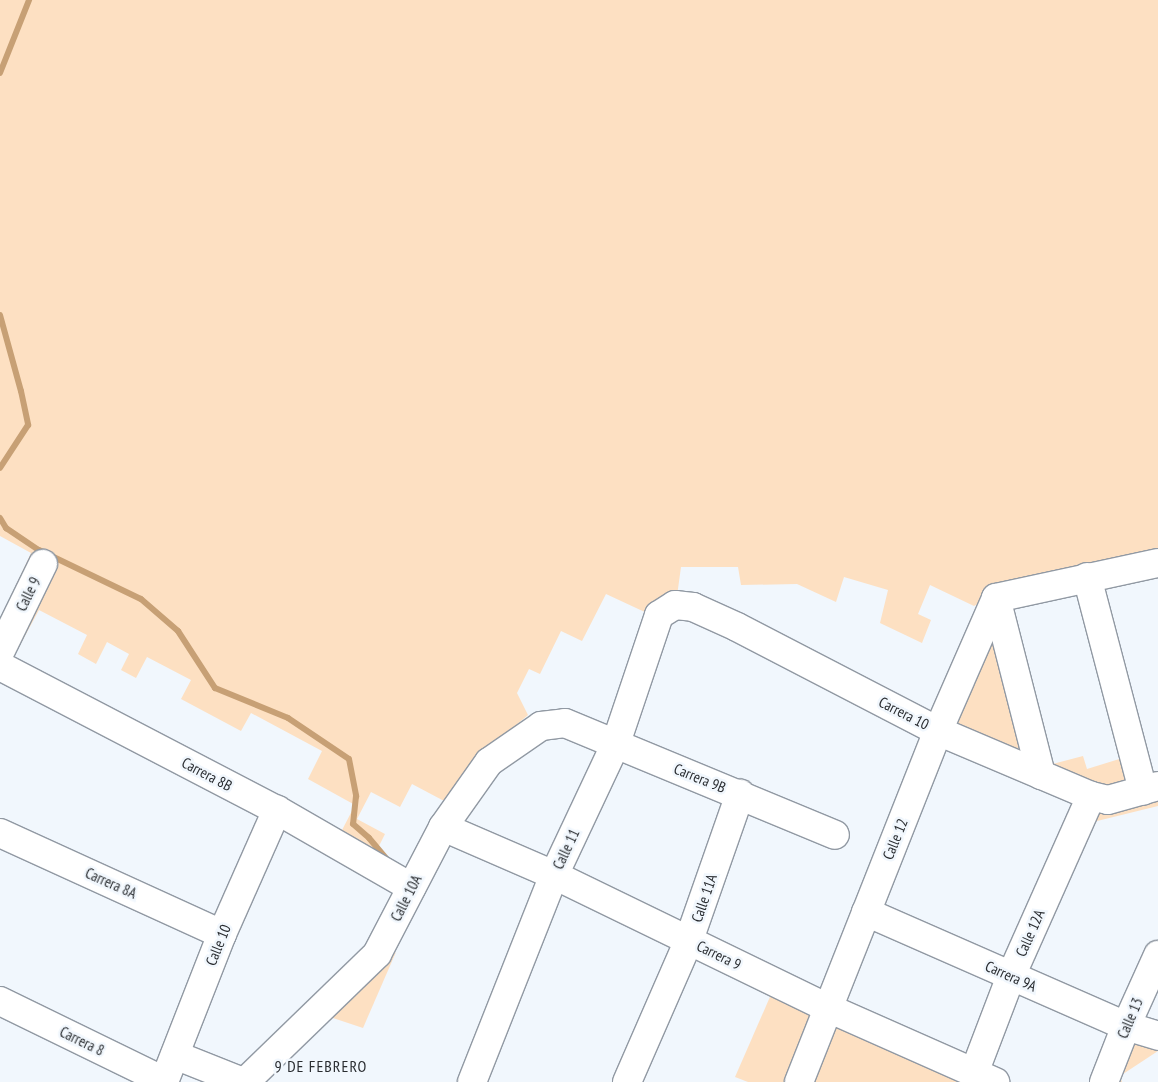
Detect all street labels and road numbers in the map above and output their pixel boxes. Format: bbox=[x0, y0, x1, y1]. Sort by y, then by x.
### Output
street label: Calle 9 bbox=[12, 574, 44, 614]
street label: Carrera 10 bbox=[876, 693, 932, 733]
street label: Carrera 8B bbox=[179, 753, 235, 795]
street label: Carrera 9B bbox=[672, 760, 728, 796]
street label: Calle 12 bbox=[879, 816, 911, 862]
street label: Calle 11 bbox=[549, 826, 583, 872]
street label: Carrera 8A bbox=[83, 864, 139, 902]
street label: Calle 10A bbox=[387, 872, 425, 924]
street label: Calle 11A bbox=[687, 872, 721, 924]
street label: Calle 12A bbox=[1012, 907, 1048, 959]
street label: Calle 10 bbox=[202, 922, 234, 968]
street label: Carrera 9 bbox=[694, 937, 744, 973]
street label: Carrera 9A bbox=[983, 957, 1039, 995]
street label: Calle 13 bbox=[1113, 995, 1147, 1041]
street label: Carrera 8 bbox=[57, 1023, 107, 1059]

